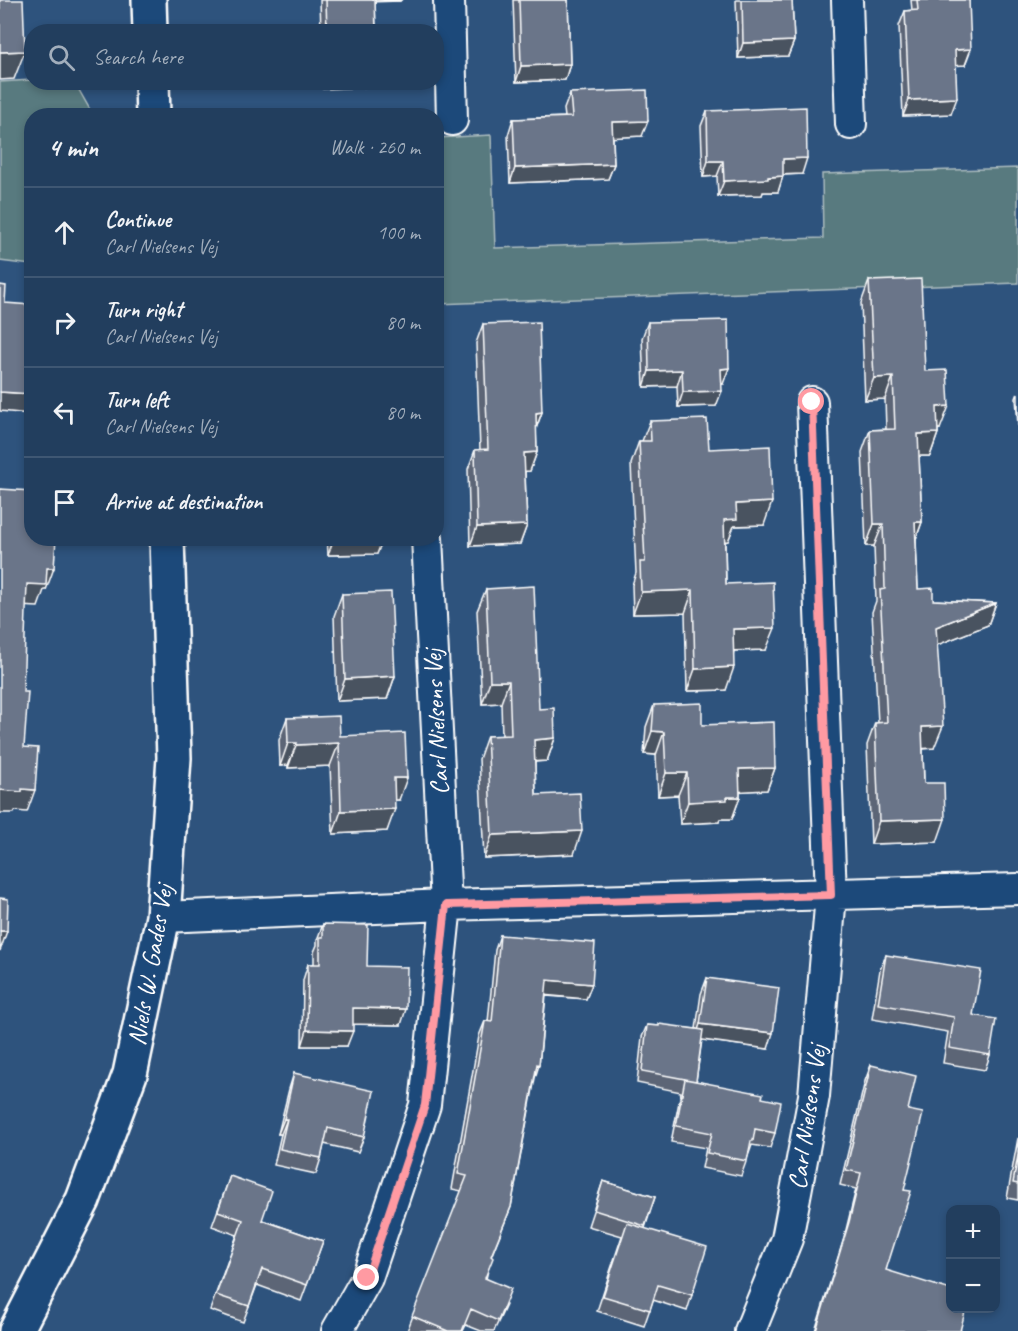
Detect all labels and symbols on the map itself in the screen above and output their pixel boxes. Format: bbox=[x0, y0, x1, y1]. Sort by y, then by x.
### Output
route start bbox=[798, 388, 824, 414]
street label: Carl Nielsens Vej bbox=[416, 646, 456, 796]
street label: Niels W. Gades Vej bbox=[120, 879, 181, 1048]
street label: Carl Nielsens Vej bbox=[781, 1040, 834, 1192]
route end bbox=[353, 1264, 379, 1290]

